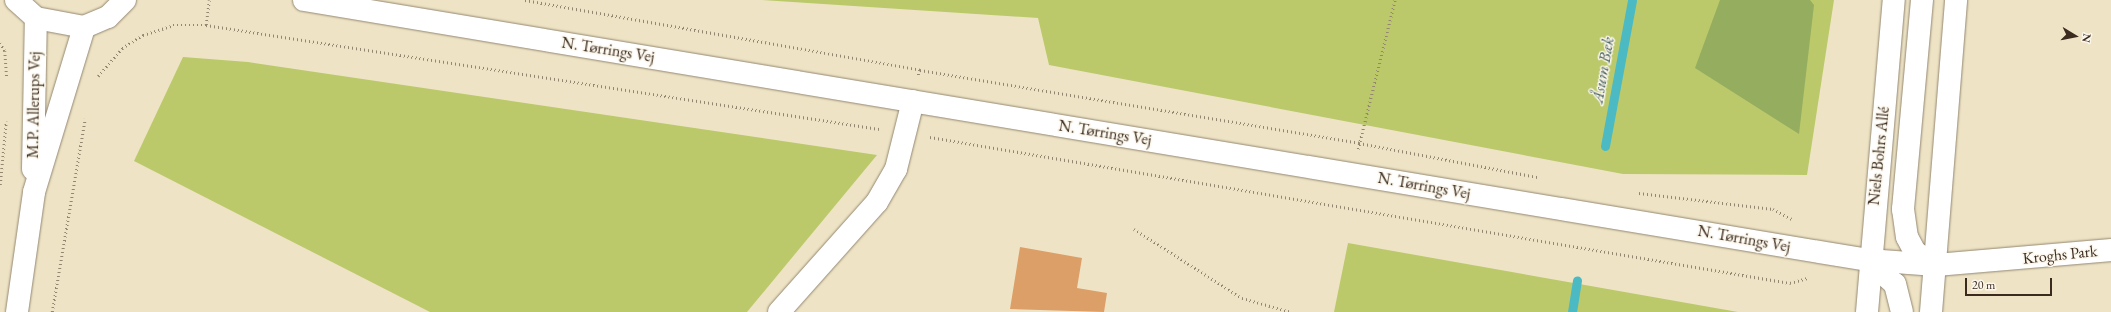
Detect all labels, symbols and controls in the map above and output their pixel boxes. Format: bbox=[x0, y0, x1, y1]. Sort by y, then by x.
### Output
north arrow bbox=[2055, 16, 2095, 56]
text: N bbox=[2079, 32, 2094, 44]
street label: N. Tørrings Vej bbox=[560, 33, 656, 67]
water label: Åsum Bæk bbox=[1587, 35, 1619, 105]
street label: M.P. Allerups Vej bbox=[23, 51, 45, 159]
street label: Niels Bohrs Allé bbox=[1864, 106, 1894, 206]
street label: N. Tørrings Vej bbox=[1057, 116, 1153, 150]
street label: N. Tørrings Vej bbox=[1376, 168, 1472, 204]
street label: N. Tørrings Vej bbox=[1696, 221, 1792, 257]
street label: Kroghs Park bbox=[2022, 242, 2098, 268]
scale bar bbox=[1967, 270, 2054, 296]
text: 20 m bbox=[1972, 277, 1995, 293]

